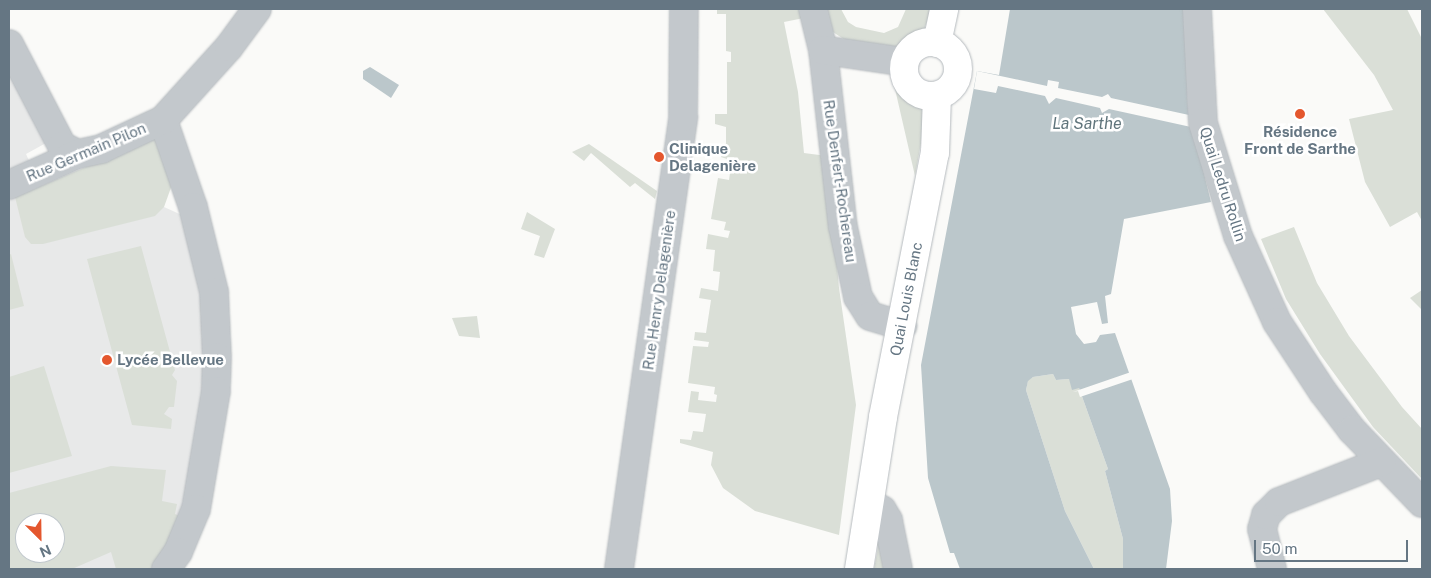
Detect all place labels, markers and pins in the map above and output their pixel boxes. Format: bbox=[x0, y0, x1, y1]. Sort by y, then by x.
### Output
marker: Résidence Front de Sarthe bbox=[1294, 108, 1306, 120]
place label: Résidence Front de Sarthe bbox=[1244, 122, 1356, 157]
place label: Clinique Delagenière bbox=[669, 139, 756, 174]
marker: Clinique Delagenière bbox=[653, 151, 665, 163]
place label: Lycée Bellevue bbox=[117, 351, 224, 369]
marker: Lycée Bellevue bbox=[101, 354, 113, 366]

